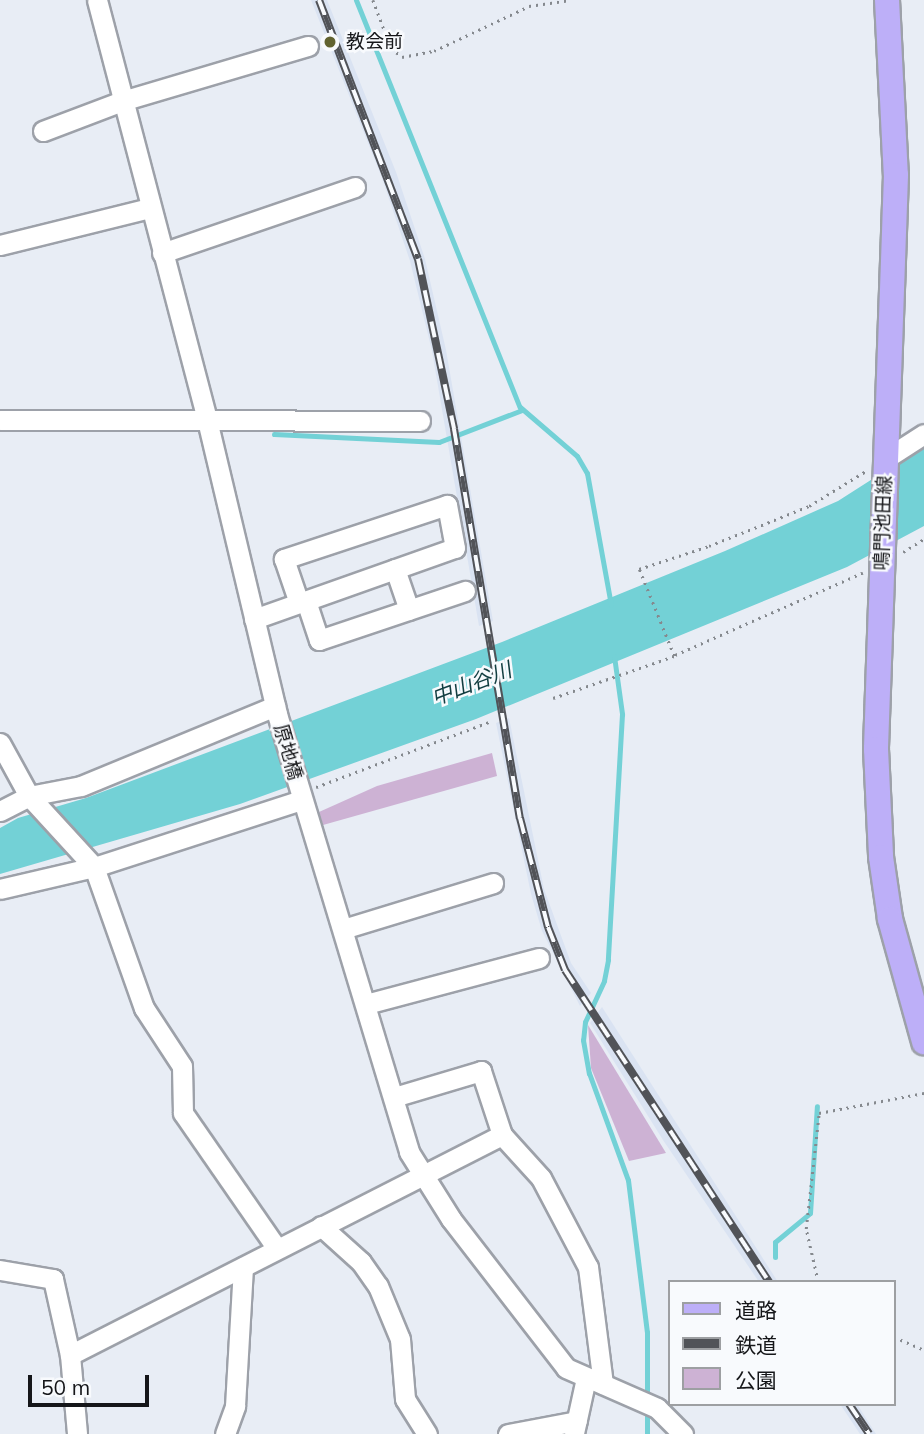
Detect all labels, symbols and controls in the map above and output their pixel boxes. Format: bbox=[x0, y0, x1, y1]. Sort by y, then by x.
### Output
place label: 教会前 bbox=[346, 31, 403, 53]
marker: 教会前 bbox=[320, 32, 340, 52]
street label: 鳴門池田線 bbox=[870, 475, 896, 571]
water label: 中山谷川 bbox=[427, 656, 515, 710]
street label: 原地橋 bbox=[269, 721, 307, 783]
legend bbox=[668, 1280, 896, 1406]
text: 道路 bbox=[735, 1297, 777, 1323]
text: 鉄道 bbox=[735, 1332, 777, 1358]
scale bar bbox=[32, 1360, 152, 1404]
text: 公園 bbox=[735, 1367, 777, 1393]
text: 50 m bbox=[41, 1374, 90, 1400]

